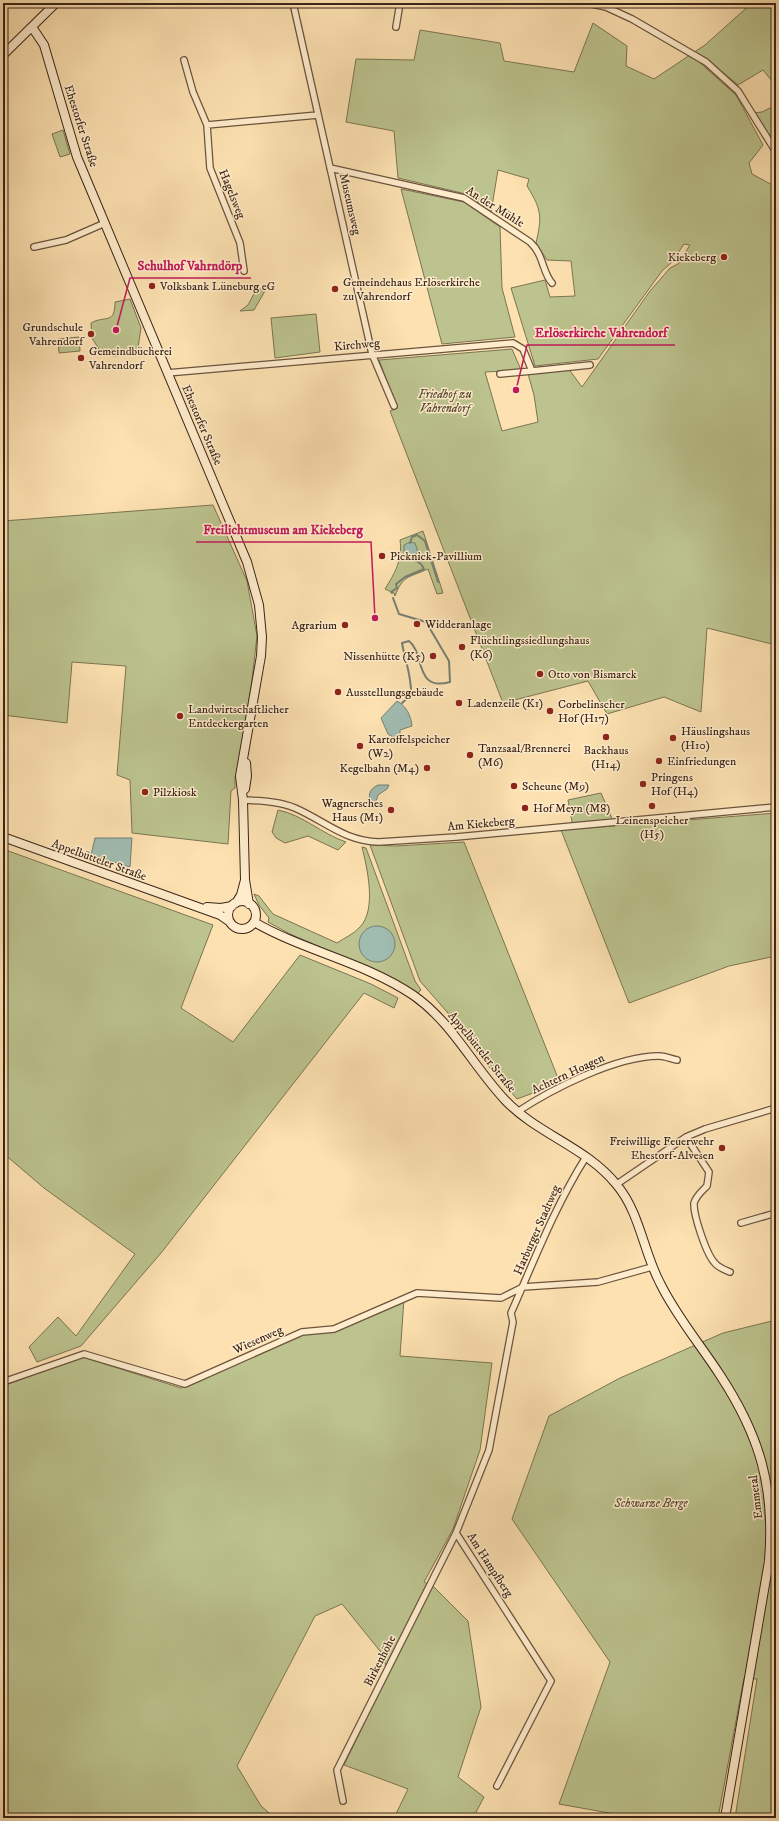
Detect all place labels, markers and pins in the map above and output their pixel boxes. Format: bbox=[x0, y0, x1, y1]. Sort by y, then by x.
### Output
place label: Kiekeberg bbox=[668, 250, 716, 265]
marker: Kiekeberg bbox=[719, 252, 729, 262]
callout: Schulhof Vahrndörp bbox=[130, 253, 251, 278]
place label: Gemeindehaus Erlöserkirche zu Vahrendorf bbox=[343, 275, 480, 304]
place label: Volksbank Lüneburg eG bbox=[159, 279, 276, 294]
marker: Volksbank Lüneburg eG bbox=[147, 281, 157, 291]
marker: Gemeindehaus Erlöserkirche zu Vahrendorf bbox=[330, 284, 340, 294]
place label: Grundschule Vahrendorf bbox=[22, 320, 85, 349]
callout: Erlöserkirche Vahrendorf bbox=[527, 320, 675, 345]
marker: Grundschule Vahrendorf bbox=[86, 329, 96, 339]
place label: Gemeindbücherei Vahrendorf bbox=[88, 344, 172, 373]
marker: Gemeindbücherei Vahrendorf bbox=[76, 353, 86, 363]
callout: Freilichtmuseum am Kiekeberg bbox=[196, 517, 371, 542]
place label: Picknick-Pavillium bbox=[390, 549, 482, 564]
marker: Picknick-Pavillium bbox=[377, 551, 387, 561]
place label: Widderanlage bbox=[424, 617, 491, 632]
place label: Agrarium bbox=[292, 618, 337, 633]
marker: Widderanlage bbox=[412, 619, 422, 629]
marker: Agrarium bbox=[340, 620, 350, 630]
place label: Flüchtlingssiedlungshaus (K6) bbox=[470, 633, 590, 662]
marker: Flüchtlingssiedlungshaus (K6) bbox=[457, 642, 467, 652]
place label: Nissenhütte (K5) bbox=[343, 649, 425, 664]
marker: Nissenhütte (K5) bbox=[428, 651, 438, 661]
place label: Otto von Bismarck bbox=[548, 667, 637, 682]
marker: Otto von Bismarck bbox=[535, 669, 545, 679]
place label: Ausstellungsgebäude bbox=[346, 685, 444, 700]
marker: Ausstellungsgebäude bbox=[333, 687, 343, 697]
place label: Ladenzeile (K1) bbox=[467, 696, 543, 711]
place label: Corbelinscher Hof (H17) bbox=[558, 697, 625, 726]
marker: Ladenzeile (K1) bbox=[454, 698, 464, 708]
place label: Landwirtschaftlicher Entdeckergarten bbox=[188, 702, 289, 731]
marker: Corbelinscher Hof (H17) bbox=[545, 706, 555, 716]
marker: Landwirtschaftlicher Entdeckergarten bbox=[175, 711, 185, 721]
place label: Häuslingshaus (H10) bbox=[681, 724, 750, 753]
place label: Kartoffelspeicher (W2) bbox=[368, 732, 450, 761]
marker: Backhaus (H14) bbox=[601, 732, 611, 742]
marker: Häuslingshaus (H10) bbox=[668, 733, 678, 743]
marker: Kartoffelspeicher (W2) bbox=[355, 741, 365, 751]
place label: Tanzsaal/Brennerei (M6) bbox=[478, 741, 571, 770]
place label: Backhaus (H14) bbox=[584, 743, 629, 772]
marker: Tanzsaal/Brennerei (M6) bbox=[465, 750, 475, 760]
place label: Einfriedungen bbox=[667, 754, 737, 769]
marker: Einfriedungen bbox=[654, 756, 664, 766]
place label: Kegelbahn (M4) bbox=[340, 761, 419, 776]
marker: Kegelbahn (M4) bbox=[422, 763, 432, 773]
place label: Pringens Hof (H4) bbox=[651, 770, 698, 799]
place label: Scheune (M9) bbox=[522, 779, 589, 794]
marker: Pringens Hof (H4) bbox=[638, 779, 648, 789]
marker: Scheune (M9) bbox=[509, 781, 519, 791]
place label: Pilzkiosk bbox=[153, 785, 197, 800]
marker: Pilzkiosk bbox=[140, 787, 150, 797]
place label: Wagnersches Haus (M1) bbox=[321, 796, 383, 825]
place label: Hof Meyn (M8) bbox=[533, 801, 610, 816]
marker: Leinenspeicher (H5) bbox=[647, 801, 657, 811]
marker: Hof Meyn (M8) bbox=[520, 803, 530, 813]
marker: Wagnersches Haus (M1) bbox=[386, 805, 396, 815]
place label: Leinenspeicher (H5) bbox=[615, 813, 689, 842]
place label: Freiwillige Feuerwehr Ehestorf-Alvesen bbox=[610, 1134, 715, 1163]
marker: Freiwillige Feuerwehr Ehestorf-Alvesen bbox=[717, 1143, 727, 1153]

